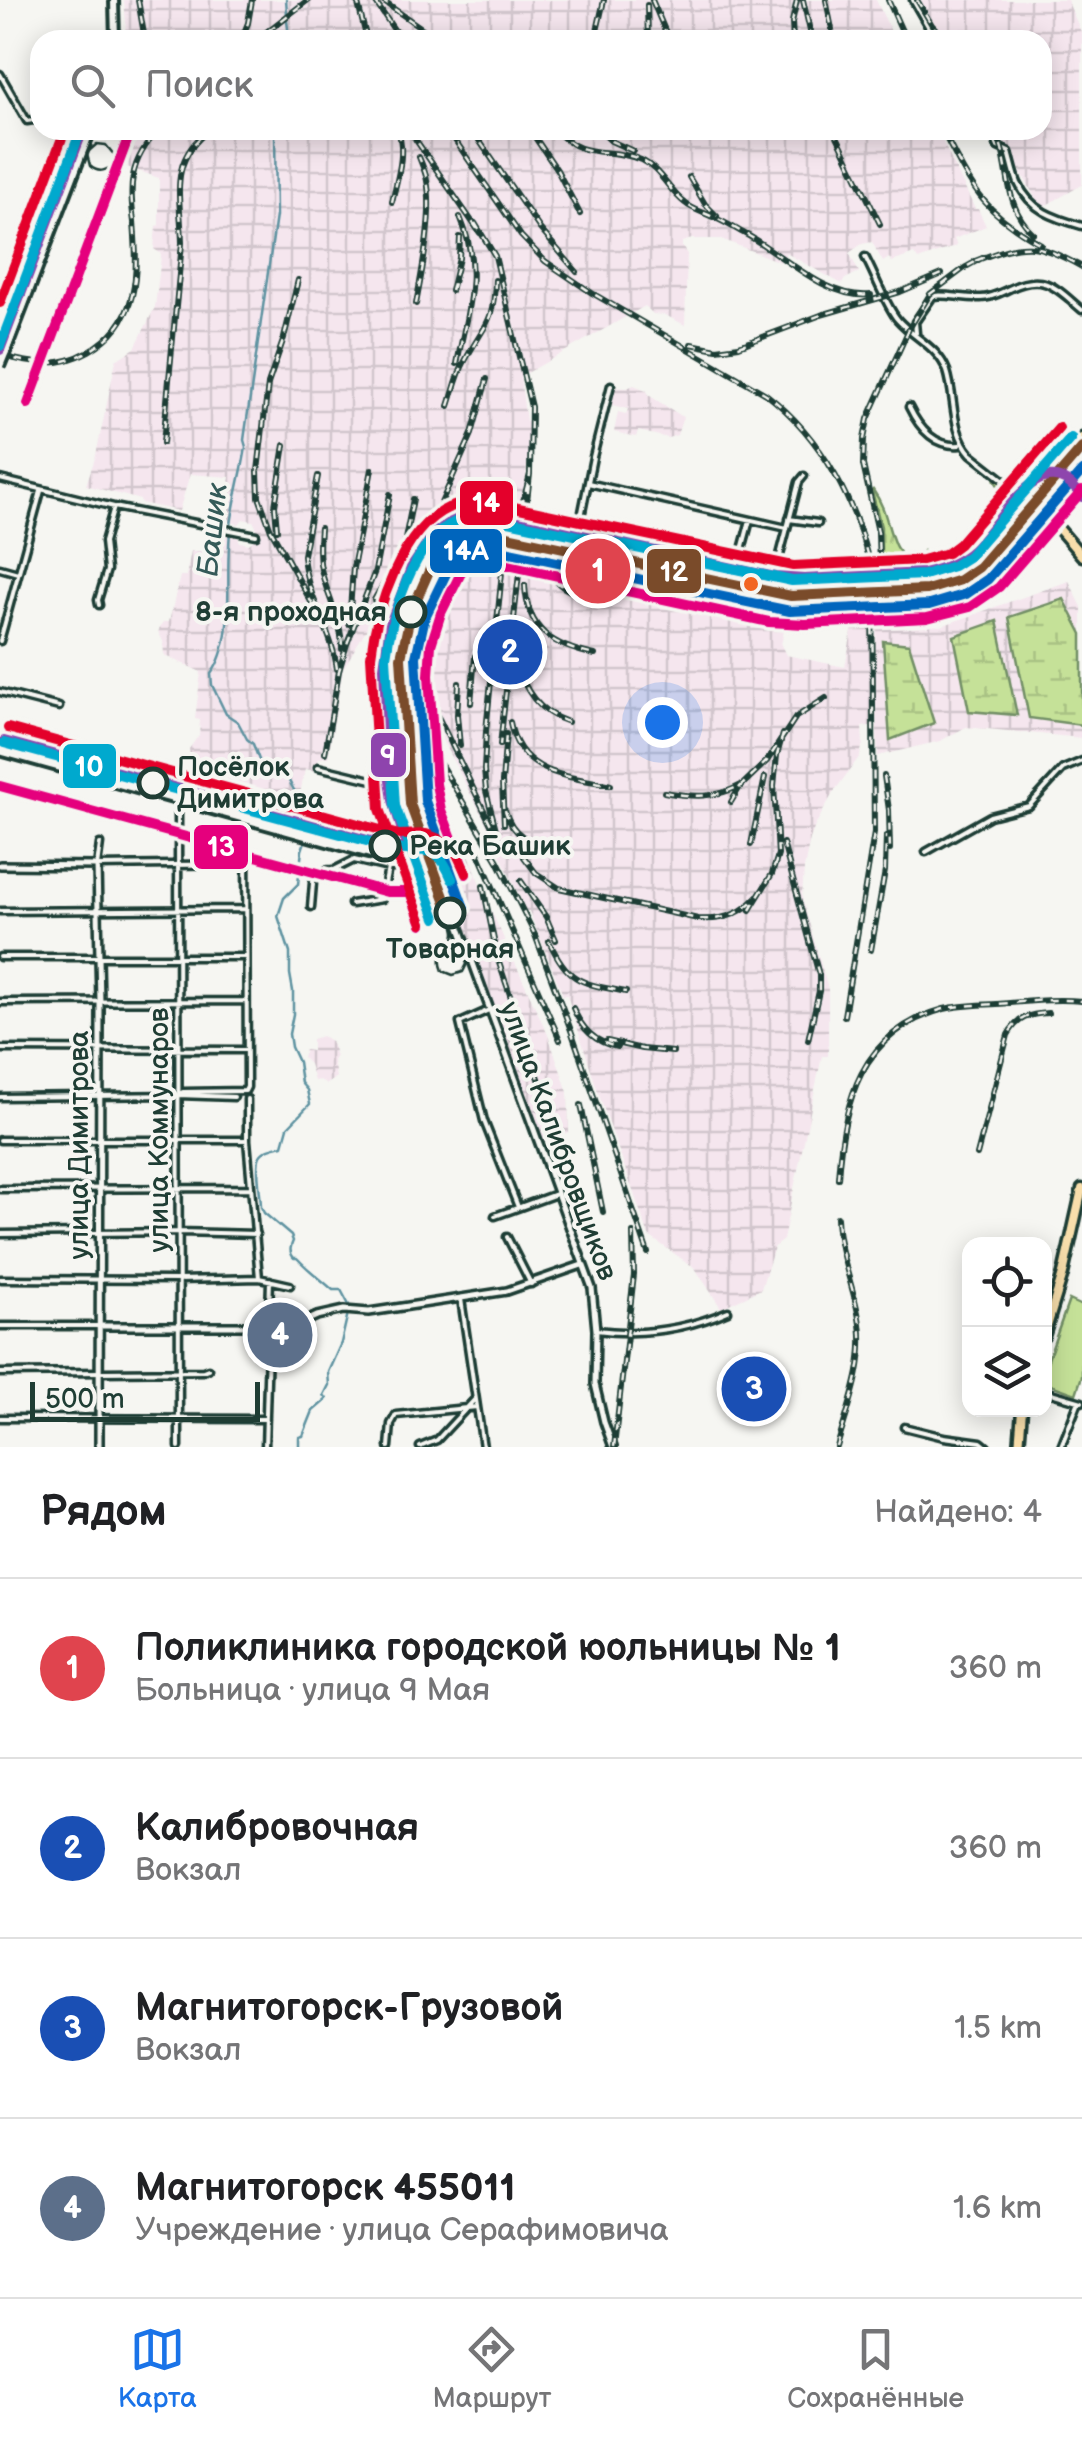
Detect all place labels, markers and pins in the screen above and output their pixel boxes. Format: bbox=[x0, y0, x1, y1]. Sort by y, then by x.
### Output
pin: 1 bbox=[566, 534, 630, 608]
unlabelled marker bbox=[741, 574, 761, 594]
place label: 8-я проходная bbox=[195, 596, 387, 629]
marker: 8-я проходная bbox=[396, 597, 426, 627]
pin: 2 bbox=[478, 614, 542, 690]
place label: Посёлок Димитрова bbox=[177, 751, 324, 816]
marker: Посёлок Димитрова bbox=[138, 768, 168, 798]
place label: Река Башик bbox=[409, 830, 571, 863]
marker: Река Башик bbox=[370, 831, 400, 861]
marker: Товарная bbox=[435, 898, 465, 928]
place label: Товарная bbox=[386, 933, 514, 966]
pin: 4 bbox=[248, 1298, 312, 1372]
pin: 3 bbox=[722, 1352, 786, 1426]

